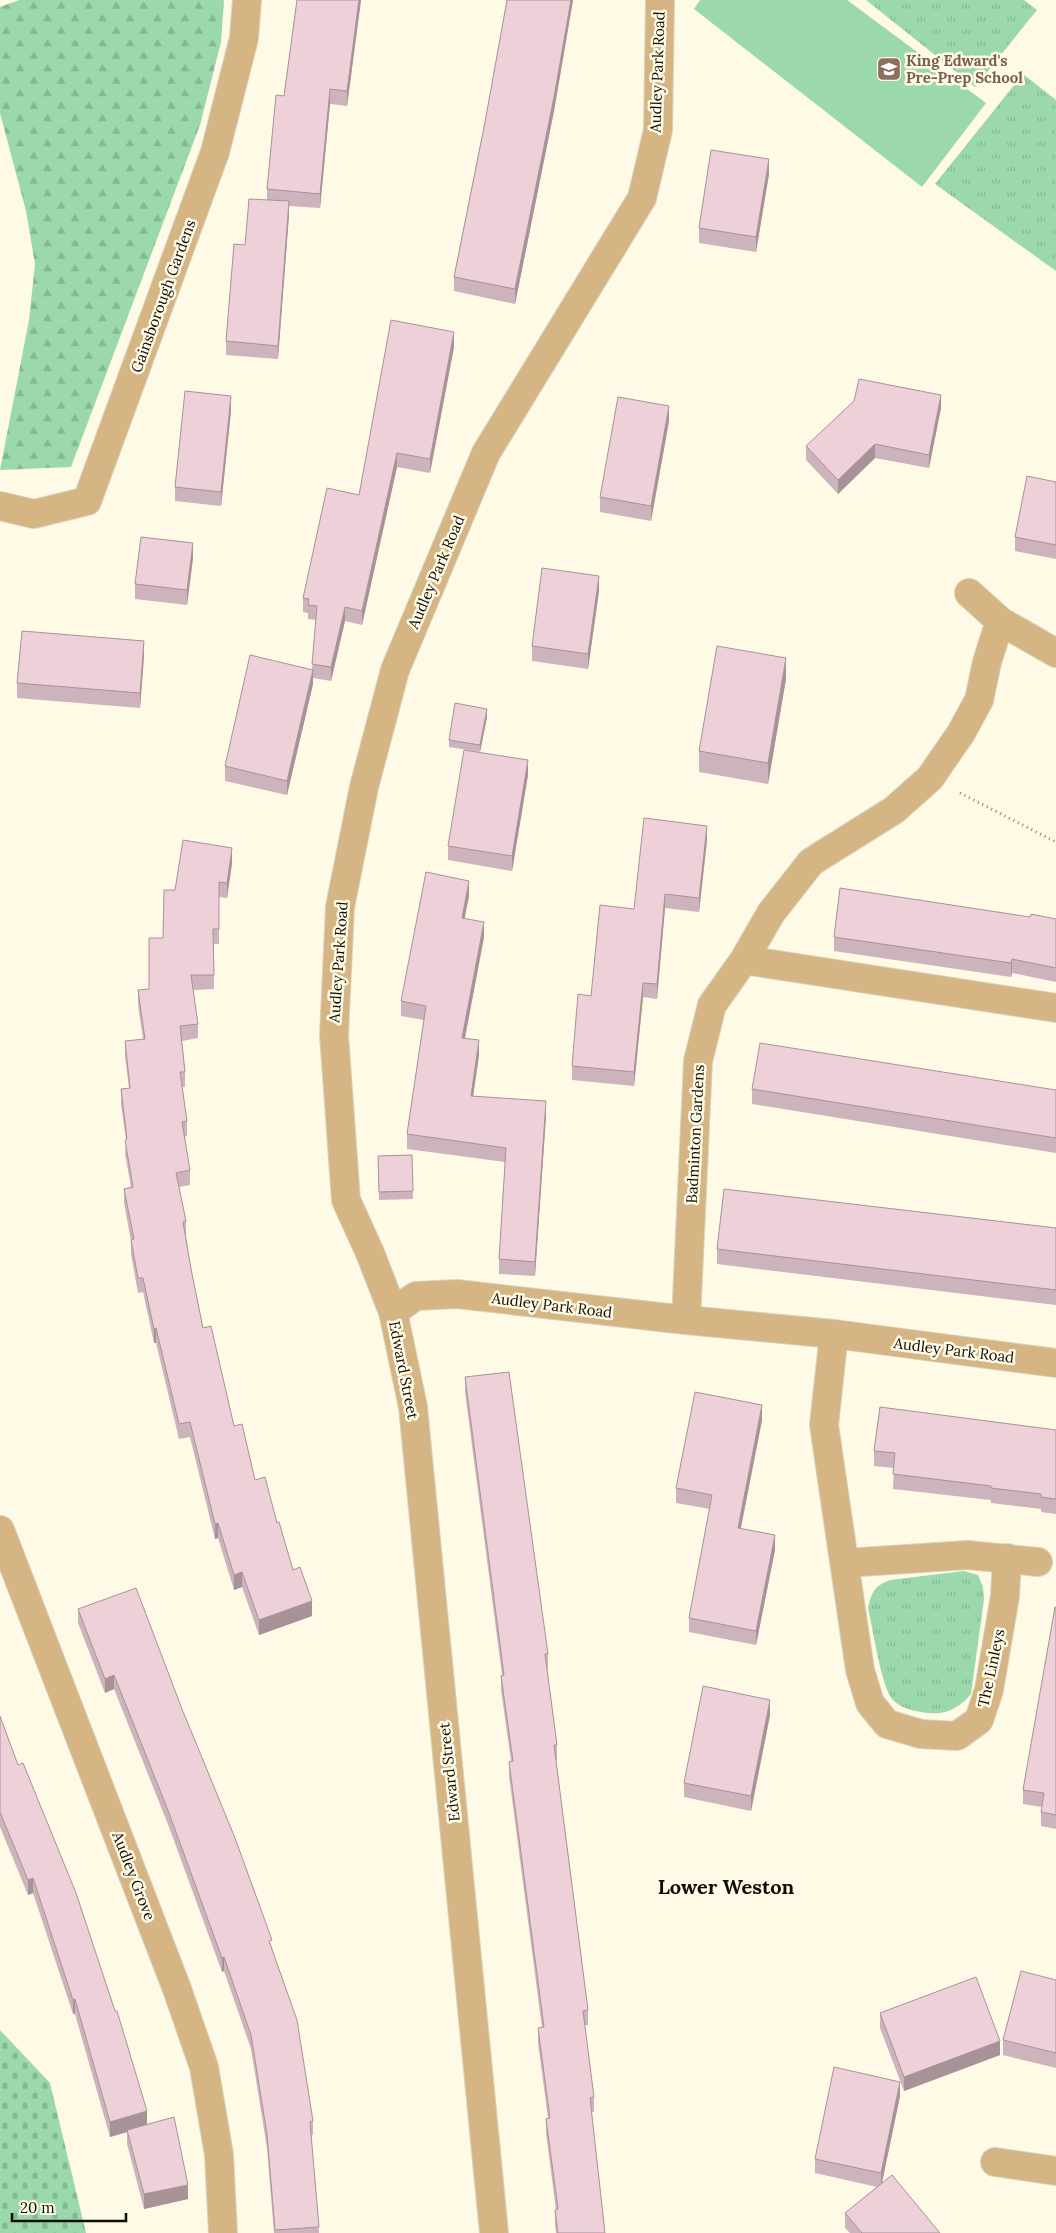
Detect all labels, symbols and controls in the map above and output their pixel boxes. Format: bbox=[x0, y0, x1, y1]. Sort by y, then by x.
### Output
street label: Audley Park Road bbox=[645, 11, 669, 134]
place label: King Edward's Pre-Prep School bbox=[906, 51, 1023, 87]
school or university icon: King Edward's Pre-Prep School bbox=[876, 56, 902, 82]
street label: Gainsborough Gardens bbox=[126, 217, 200, 375]
street label: Audley Park Road bbox=[403, 512, 468, 632]
street label: Audley Park Road bbox=[324, 901, 352, 1024]
street label: Badminton Gardens bbox=[682, 1064, 708, 1204]
street label: Audley Park Road bbox=[490, 1288, 613, 1322]
street label: Edward Street bbox=[385, 1319, 423, 1421]
street label: Audley Park Road bbox=[892, 1333, 1015, 1367]
street label: The Linleys bbox=[973, 1627, 1009, 1709]
street label: Edward Street bbox=[434, 1721, 464, 1823]
street label: Audley Grove bbox=[108, 1828, 160, 1923]
district label: Lower Weston bbox=[658, 1874, 795, 1899]
scale bar bbox=[12, 2190, 126, 2222]
text: 20 m bbox=[20, 2198, 55, 2217]

